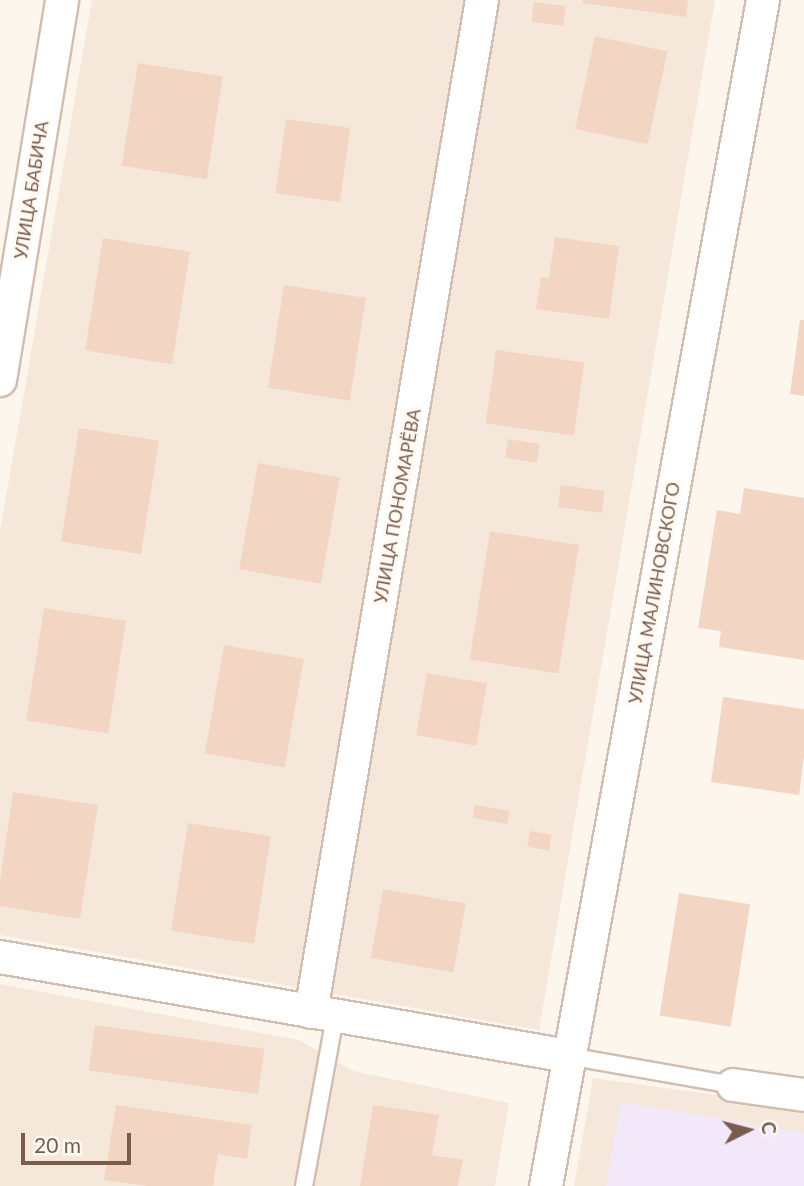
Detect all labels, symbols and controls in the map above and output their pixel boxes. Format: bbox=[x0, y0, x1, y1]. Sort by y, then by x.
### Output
street label: УЛИЦА БАБИЧА bbox=[9, 119, 53, 261]
street label: УЛИЦА ПОНОМАРЁВА bbox=[369, 407, 425, 605]
street label: УЛИЦА МАЛИНОВСКОГО bbox=[624, 480, 684, 706]
north arrow bbox=[713, 1095, 783, 1165]
scale bar bbox=[24, 1120, 135, 1164]
text: С bbox=[757, 1120, 781, 1135]
text: 20 m bbox=[34, 1132, 81, 1157]

